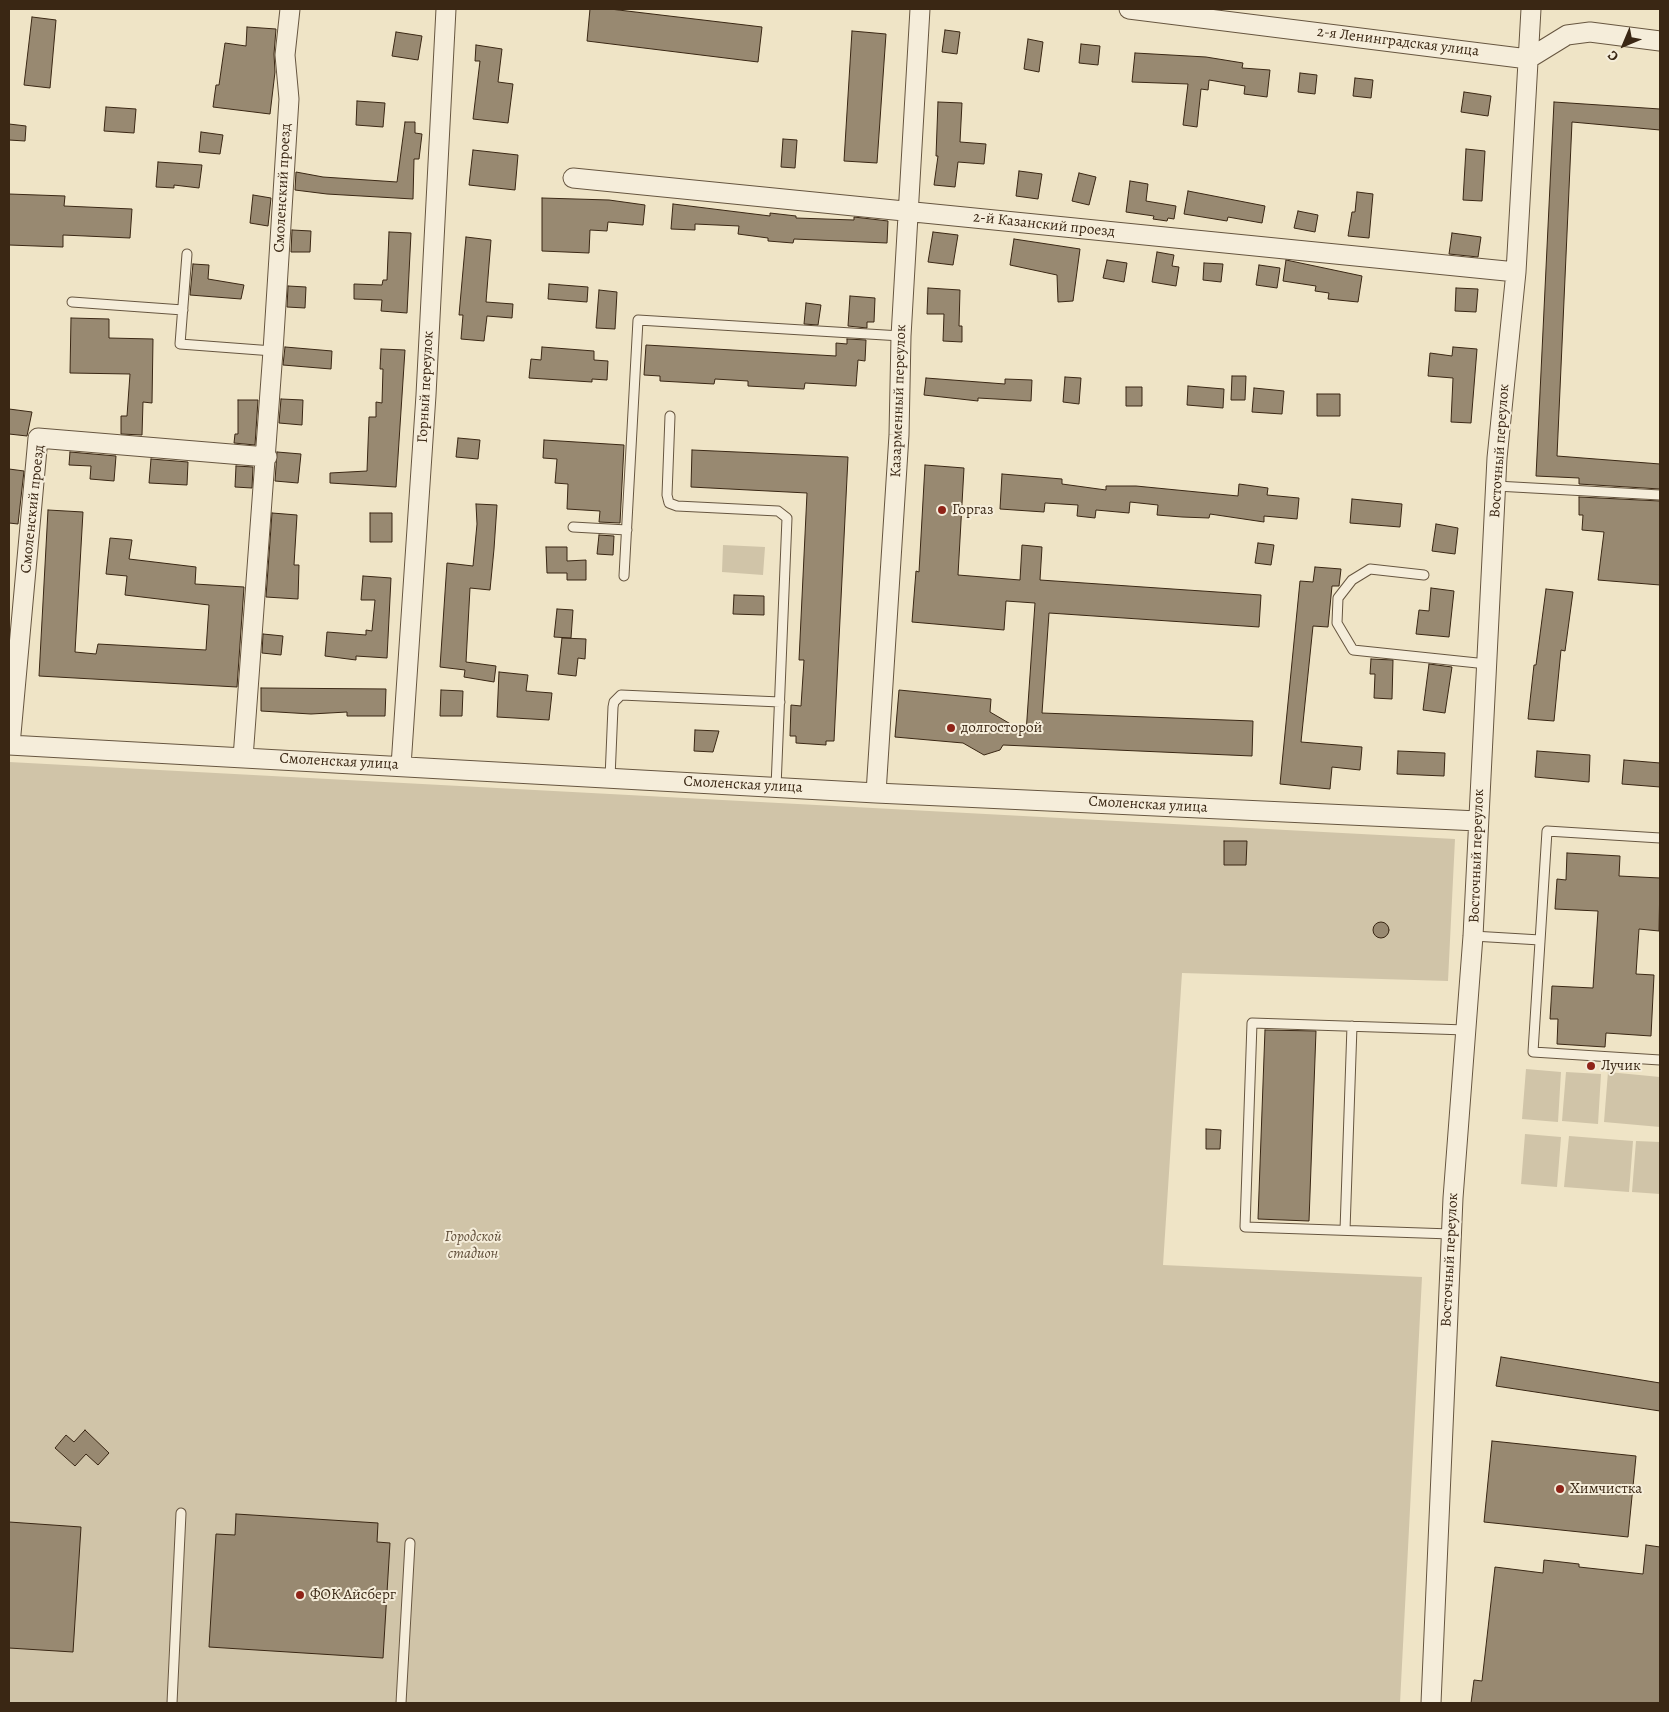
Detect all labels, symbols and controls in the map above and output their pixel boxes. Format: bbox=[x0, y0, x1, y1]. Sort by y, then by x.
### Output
north arrow bbox=[1599, 20, 1649, 70]
street label: 2-я Ленинградская улица bbox=[1316, 23, 1480, 61]
text: С bbox=[1603, 46, 1623, 66]
street label: Смоленский проезд bbox=[271, 123, 295, 253]
street label: 2-й Казанский проезд bbox=[972, 209, 1116, 241]
street label: Казарменный переулок bbox=[887, 324, 911, 478]
street label: Горный переулок bbox=[414, 331, 438, 443]
street label: Восточный переулок bbox=[1486, 383, 1514, 519]
street label: Смоленский проезд bbox=[17, 444, 49, 574]
place label: Горгаз bbox=[952, 501, 993, 519]
marker: Горгаз bbox=[936, 504, 948, 516]
place label: долгосторой bbox=[961, 719, 1042, 737]
marker: долгосторой bbox=[945, 722, 957, 734]
street label: Смоленская улица bbox=[279, 750, 399, 774]
street label: Смоленская улица bbox=[683, 773, 803, 797]
street label: Восточный переулок bbox=[1466, 788, 1488, 924]
street label: Смоленская улица bbox=[1088, 793, 1208, 817]
place label: Лучик bbox=[1601, 1057, 1641, 1075]
marker: Лучик bbox=[1585, 1060, 1597, 1072]
street label: Восточный переулок bbox=[1437, 1192, 1463, 1328]
park label: Городской стадион bbox=[445, 1228, 501, 1263]
place label: Химчистка bbox=[1570, 1480, 1642, 1498]
marker: Химчистка bbox=[1554, 1483, 1566, 1495]
place label: ФОК Айсберг bbox=[310, 1586, 396, 1604]
marker: ФОК Айсберг bbox=[294, 1589, 306, 1601]

